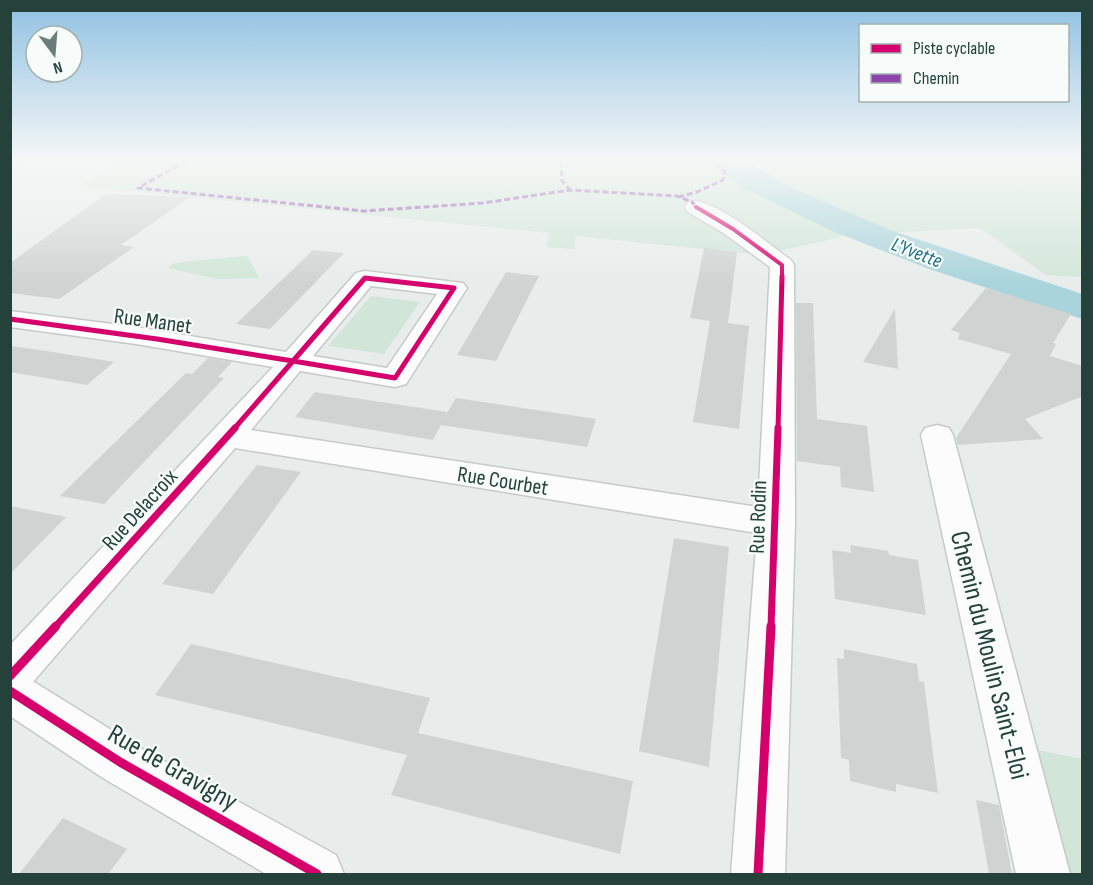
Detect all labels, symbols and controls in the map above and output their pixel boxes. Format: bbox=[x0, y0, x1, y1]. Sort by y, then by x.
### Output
north arrow bbox=[24, 24, 84, 84]
legend bbox=[859, 24, 1069, 102]
text: Piste cyclable bbox=[913, 38, 995, 59]
text: N bbox=[51, 57, 64, 77]
text: Chemin bbox=[913, 68, 959, 89]
water label: L'Yvette bbox=[888, 232, 945, 273]
street label: Rue Manet bbox=[112, 303, 194, 340]
street label: Rue Courbet bbox=[455, 461, 550, 502]
street label: Rue Delacroix bbox=[97, 463, 184, 556]
street label: Rue Rodin bbox=[744, 480, 773, 554]
street label: Chemin du Moulin Saint-Eloi bbox=[943, 528, 1035, 783]
street label: Rue de Gravigny bbox=[102, 718, 243, 818]

